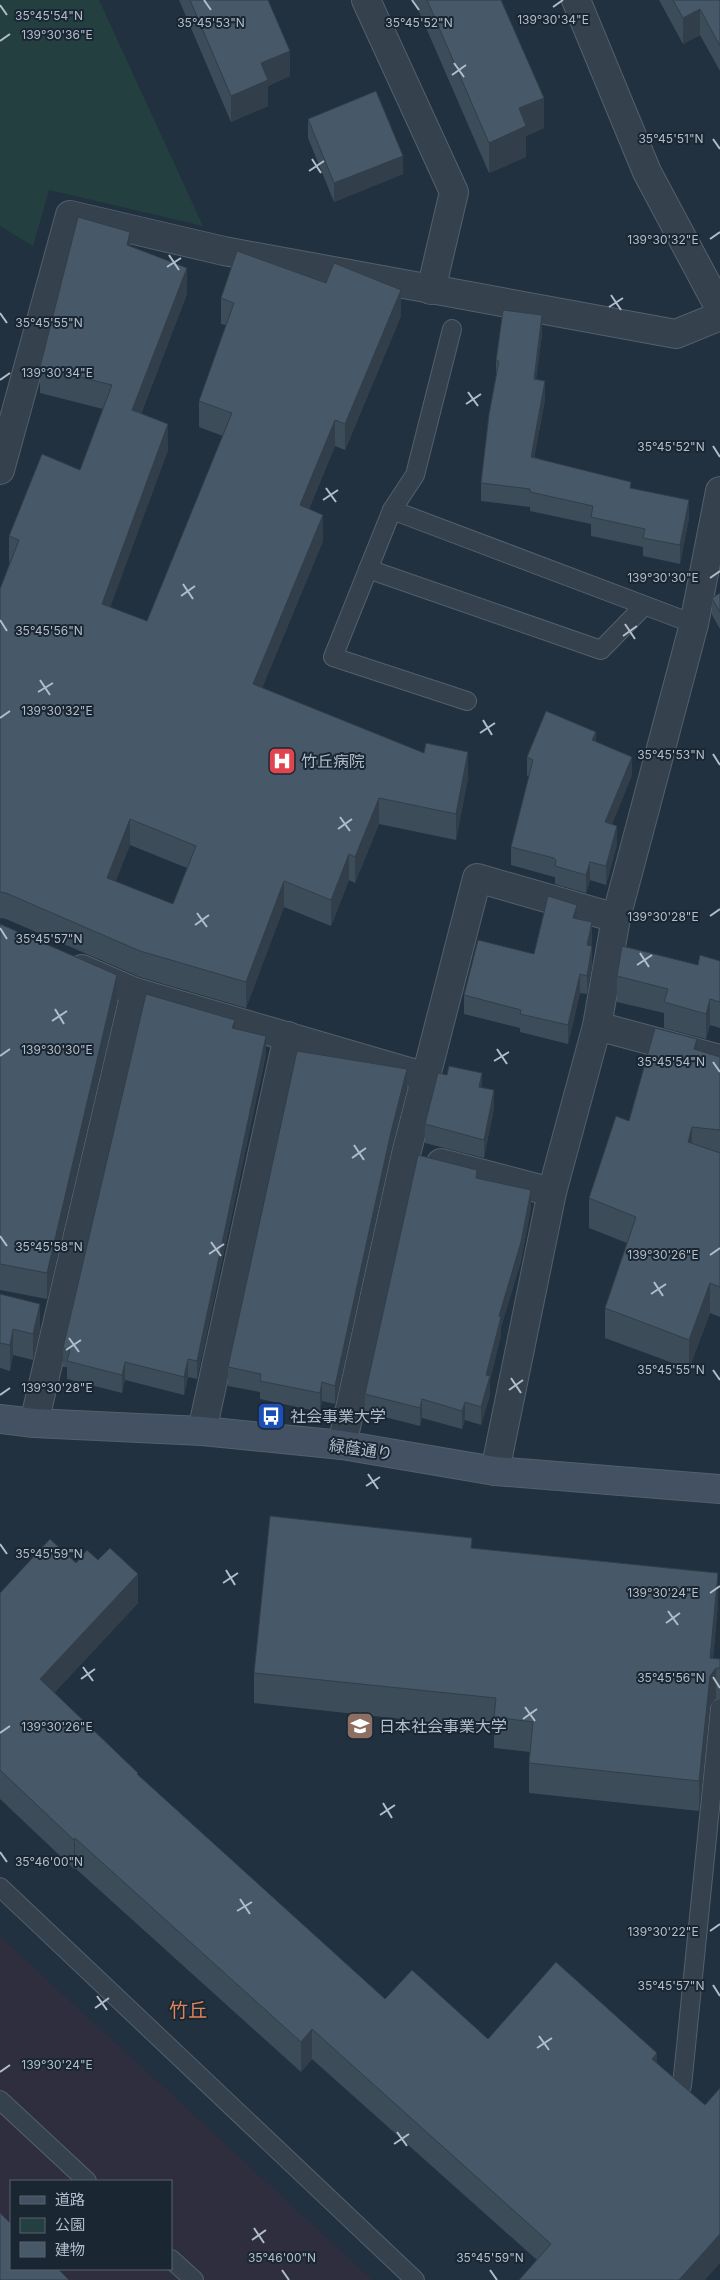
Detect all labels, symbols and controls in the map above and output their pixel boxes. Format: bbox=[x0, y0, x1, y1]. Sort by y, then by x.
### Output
text: 35°45'54"N bbox=[15, 8, 83, 23]
text: 139°30'34"E bbox=[517, 12, 589, 27]
text: 35°45'53"N bbox=[177, 15, 245, 30]
text: 35°45'52"N bbox=[385, 15, 453, 30]
text: 139°30'36"E bbox=[21, 27, 93, 42]
text: 35°45'51"N bbox=[638, 131, 704, 146]
text: 139°30'32"E bbox=[627, 232, 699, 247]
text: 35°45'55"N bbox=[15, 315, 83, 330]
text: 139°30'34"E bbox=[21, 365, 93, 380]
text: 35°45'52"N bbox=[637, 439, 705, 454]
text: 139°30'30"E bbox=[627, 570, 699, 585]
text: 35°45'56"N bbox=[15, 623, 83, 638]
text: 139°30'32"E bbox=[21, 703, 93, 718]
hospital icon: 竹丘病院 bbox=[267, 746, 297, 776]
text: 35°45'53"N bbox=[637, 747, 705, 762]
place label: 竹丘病院 bbox=[301, 751, 365, 771]
text: 139°30'28"E bbox=[627, 909, 699, 924]
text: 35°45'57"N bbox=[16, 931, 83, 946]
text: 139°30'30"E bbox=[21, 1042, 93, 1057]
text: 35°45'54"N bbox=[637, 1054, 705, 1069]
text: 35°45'58"N bbox=[15, 1239, 83, 1254]
text: 139°30'26"E bbox=[627, 1247, 699, 1262]
text: 35°45'55"N bbox=[637, 1362, 705, 1377]
text: 139°30'28"E bbox=[21, 1380, 93, 1395]
bus stop icon: 社会事業大学 bbox=[256, 1401, 286, 1431]
place label: 社会事業大学 bbox=[290, 1406, 386, 1426]
street label: 緑蔭通り bbox=[328, 1435, 394, 1463]
text: 35°45'59"N bbox=[15, 1546, 83, 1561]
text: 139°30'24"E bbox=[627, 1585, 699, 1600]
text: 35°45'56"N bbox=[637, 1670, 705, 1685]
school or university icon: 日本社会事業大学 bbox=[345, 1711, 375, 1741]
place label: 日本社会事業大学 bbox=[379, 1716, 507, 1736]
text: 139°30'26"E bbox=[21, 1719, 93, 1734]
text: 35°46'00"N bbox=[15, 1854, 83, 1869]
text: 139°30'22"E bbox=[627, 1924, 699, 1939]
text: 35°45'57"N bbox=[638, 1978, 705, 1993]
district label: 竹丘 bbox=[169, 1999, 207, 2022]
text: 139°30'24"E bbox=[21, 2057, 93, 2072]
legend bbox=[10, 2180, 172, 2270]
text: 道路 bbox=[55, 2190, 85, 2209]
text: 公園 bbox=[55, 2215, 85, 2234]
text: 建物 bbox=[55, 2240, 85, 2259]
text: 35°46'00"N bbox=[248, 2250, 316, 2265]
text: 35°45'59"N bbox=[456, 2250, 524, 2265]

